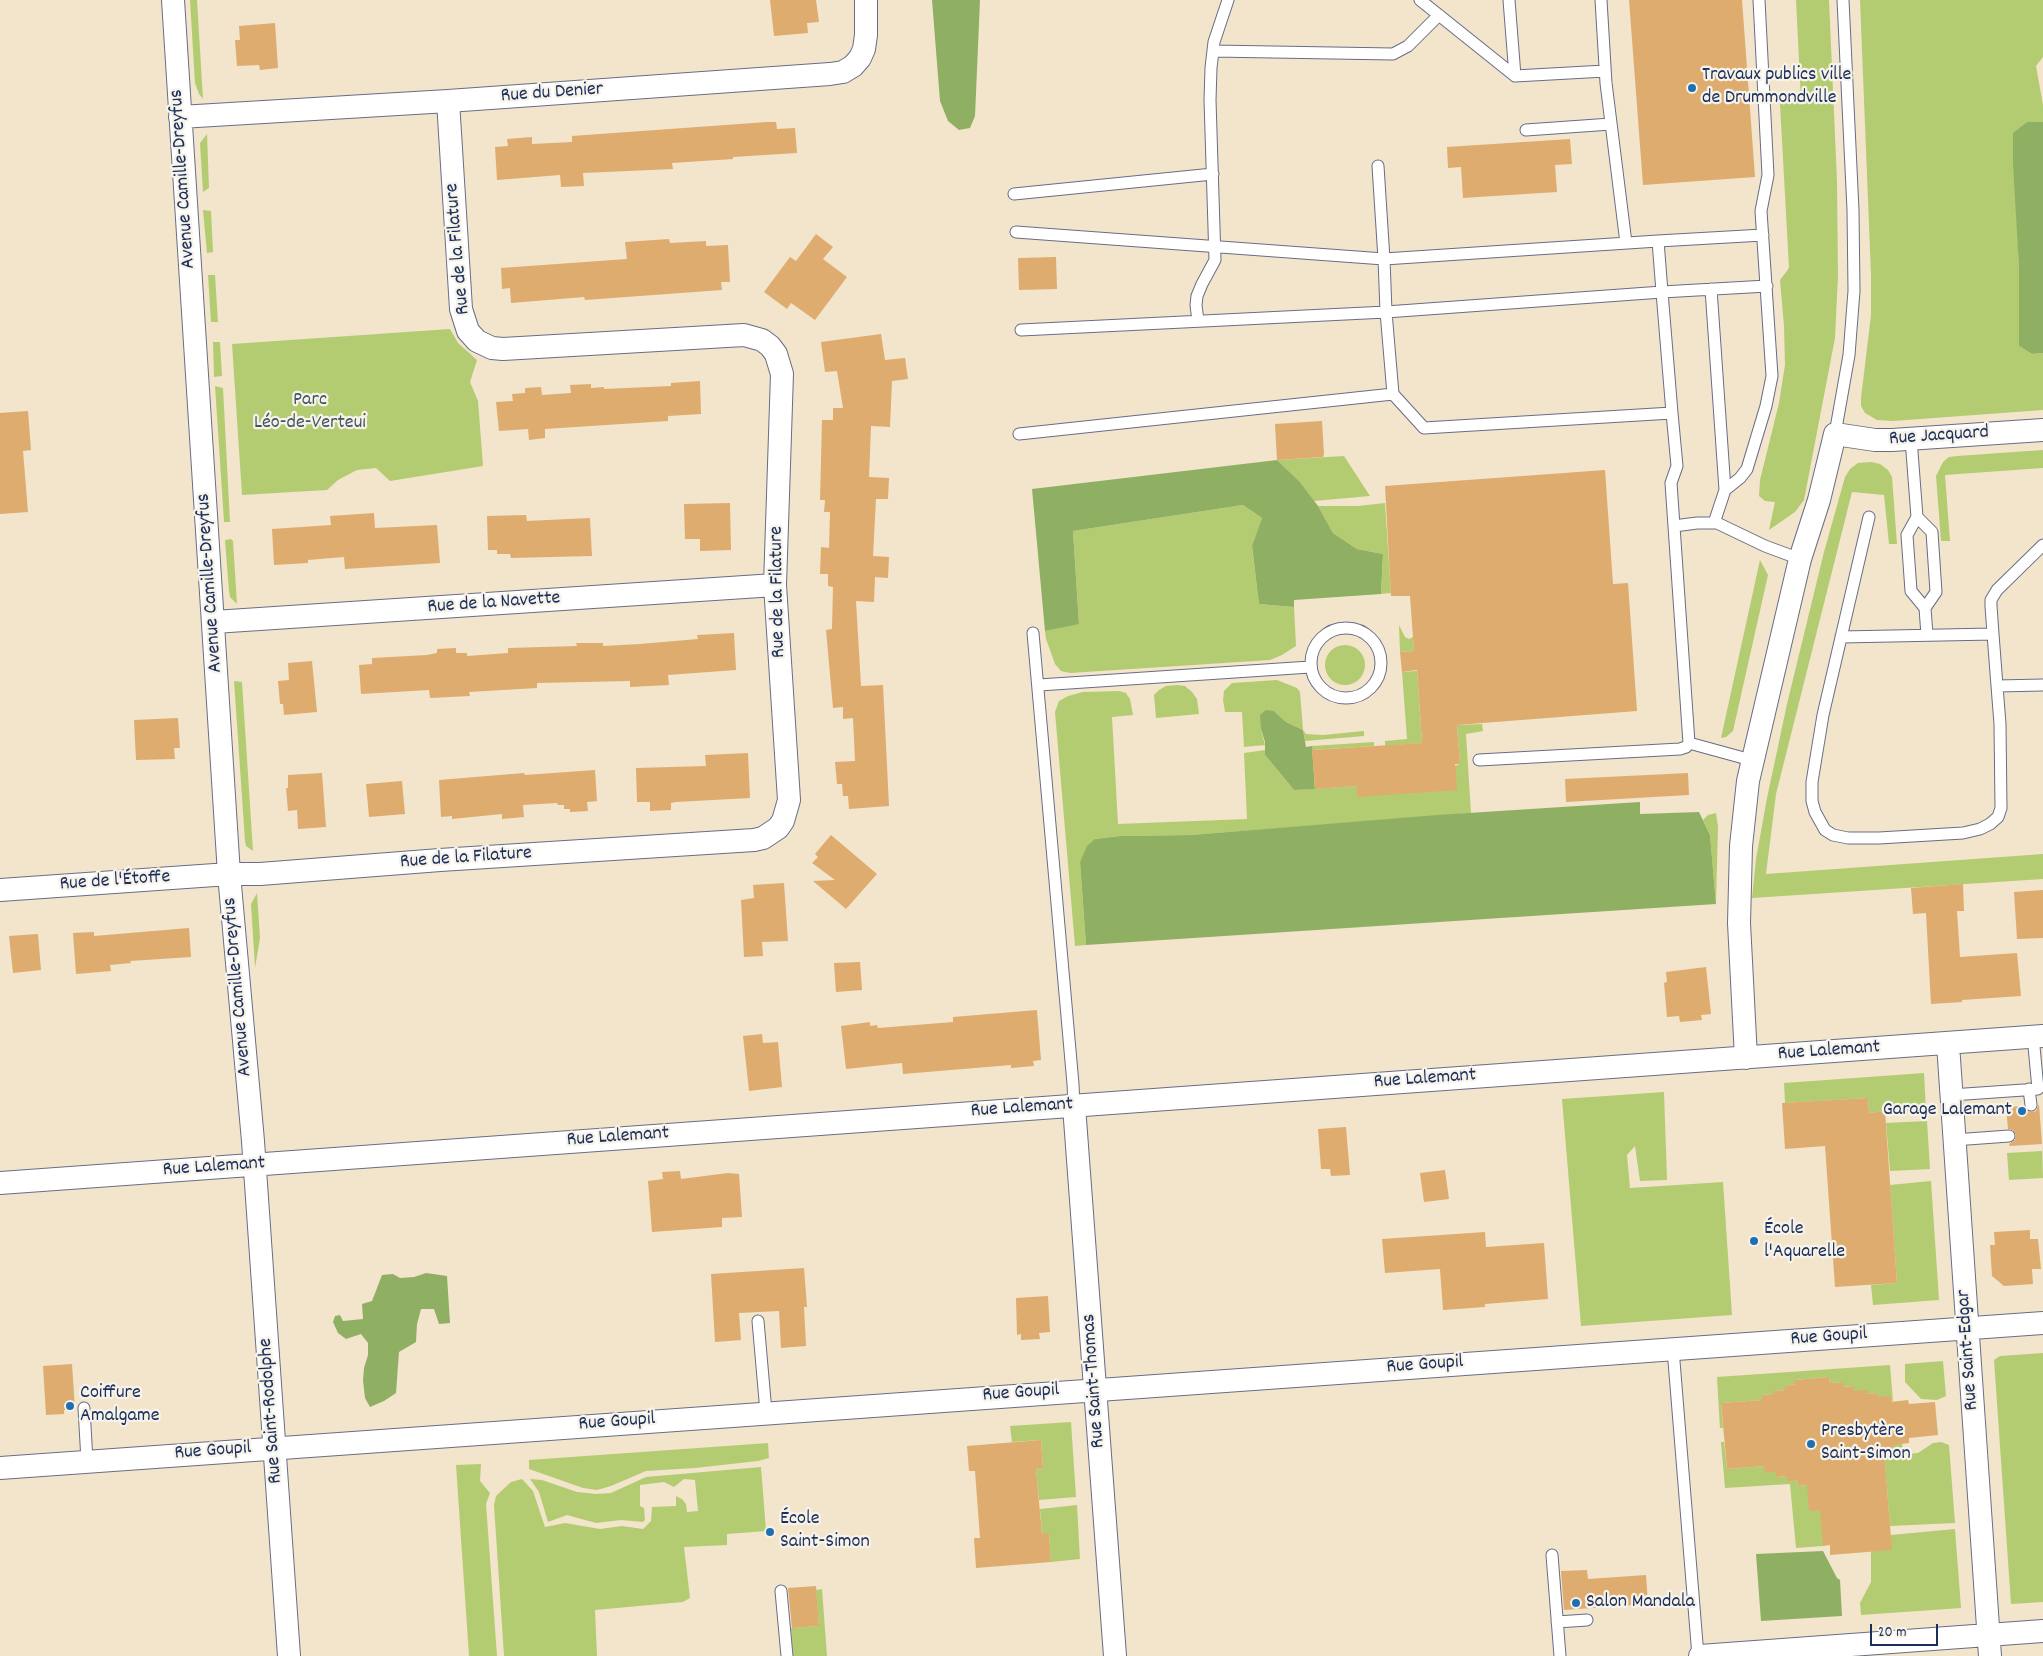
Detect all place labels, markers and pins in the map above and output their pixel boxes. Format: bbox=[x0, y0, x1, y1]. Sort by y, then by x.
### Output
place label: Travaux publics ville de Drummondville bbox=[1702, 64, 1851, 111]
marker: Travaux publics ville de Drummondville bbox=[1686, 82, 1698, 94]
place label: Garage Lalemant bbox=[1883, 1099, 2012, 1123]
marker: Garage Lalemant bbox=[2016, 1105, 2028, 1117]
place label: École l'Aquarelle bbox=[1764, 1218, 1845, 1265]
marker: École l'Aquarelle bbox=[1748, 1235, 1760, 1247]
place label: Coiffure Amalgame bbox=[80, 1382, 159, 1429]
marker: Coiffure Amalgame bbox=[64, 1400, 76, 1412]
place label: Presbytère Saint-Simon bbox=[1821, 1420, 1911, 1467]
marker: Presbytère Saint-Simon bbox=[1805, 1438, 1817, 1450]
place label: École Saint-Simon bbox=[780, 1508, 870, 1555]
marker: École Saint-Simon bbox=[764, 1526, 776, 1538]
place label: Salon Mandala bbox=[1586, 1591, 1695, 1615]
marker: Salon Mandala bbox=[1570, 1597, 1582, 1609]

